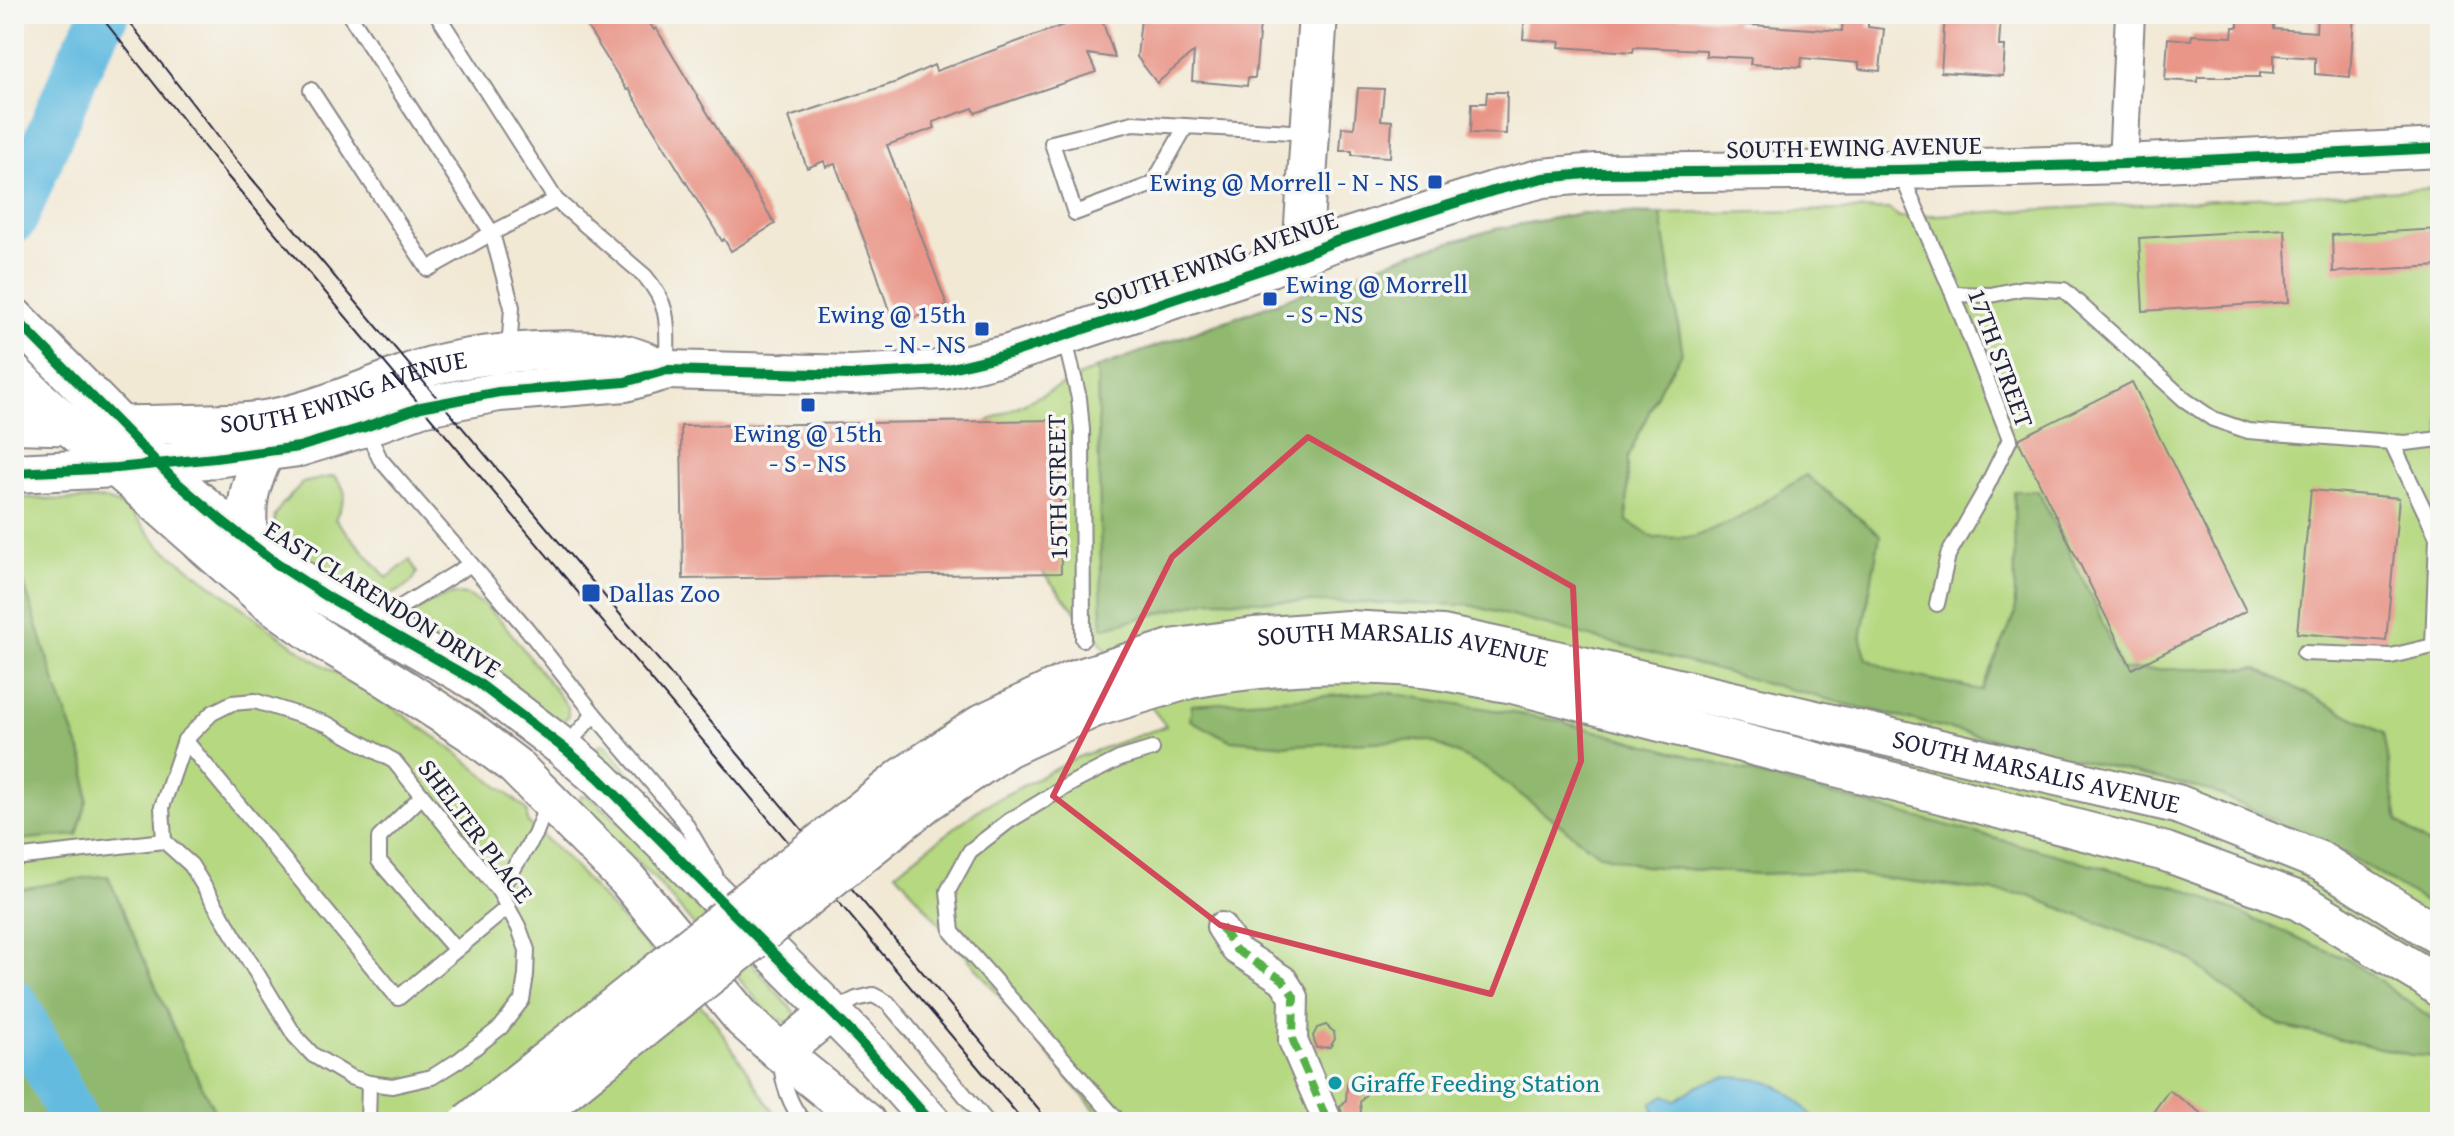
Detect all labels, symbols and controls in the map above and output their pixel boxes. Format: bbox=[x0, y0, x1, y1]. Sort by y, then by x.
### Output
street label: SOUTH EWING AVENUE bbox=[1726, 125, 1982, 168]
place label: Ewing @ Morrell - N - NS bbox=[1150, 162, 1419, 201]
marker: Ewing @ Morrell - N - NS bbox=[1426, 173, 1444, 191]
street label: SOUTH EWING AVENUE bbox=[1089, 199, 1343, 320]
place label: Ewing @ Morrell - S - NS bbox=[1286, 264, 1468, 333]
street label: 17TH STREET bbox=[1958, 283, 2045, 433]
marker: Ewing @ Morrell - S - NS bbox=[1261, 290, 1279, 308]
place label: Ewing @ 15th - N - NS bbox=[818, 294, 966, 363]
marker: Ewing @ 15th - N - NS bbox=[973, 320, 991, 338]
street label: SOUTH EWING AVENUE bbox=[219, 339, 470, 442]
marker: Ewing @ 15th - S - NS bbox=[799, 396, 817, 414]
place label: Ewing @ 15th - S - NS bbox=[734, 413, 883, 482]
street label: 15TH STREET bbox=[1036, 413, 1077, 560]
street label: EAST CLARENDON DRIVE bbox=[257, 510, 509, 687]
place label: Dallas Zoo bbox=[609, 573, 720, 612]
marker: Dallas Zoo bbox=[580, 582, 602, 604]
street label: SOUTH MARSALIS AVENUE bbox=[1256, 610, 1553, 677]
street label: SOUTH MARSALIS AVENUE bbox=[1889, 719, 2184, 823]
street label: SHELTER PLACE bbox=[409, 750, 544, 911]
place label: Giraffe Feeding Station bbox=[1351, 1063, 1600, 1102]
marker: Giraffe Feeding Station bbox=[1326, 1074, 1344, 1092]

